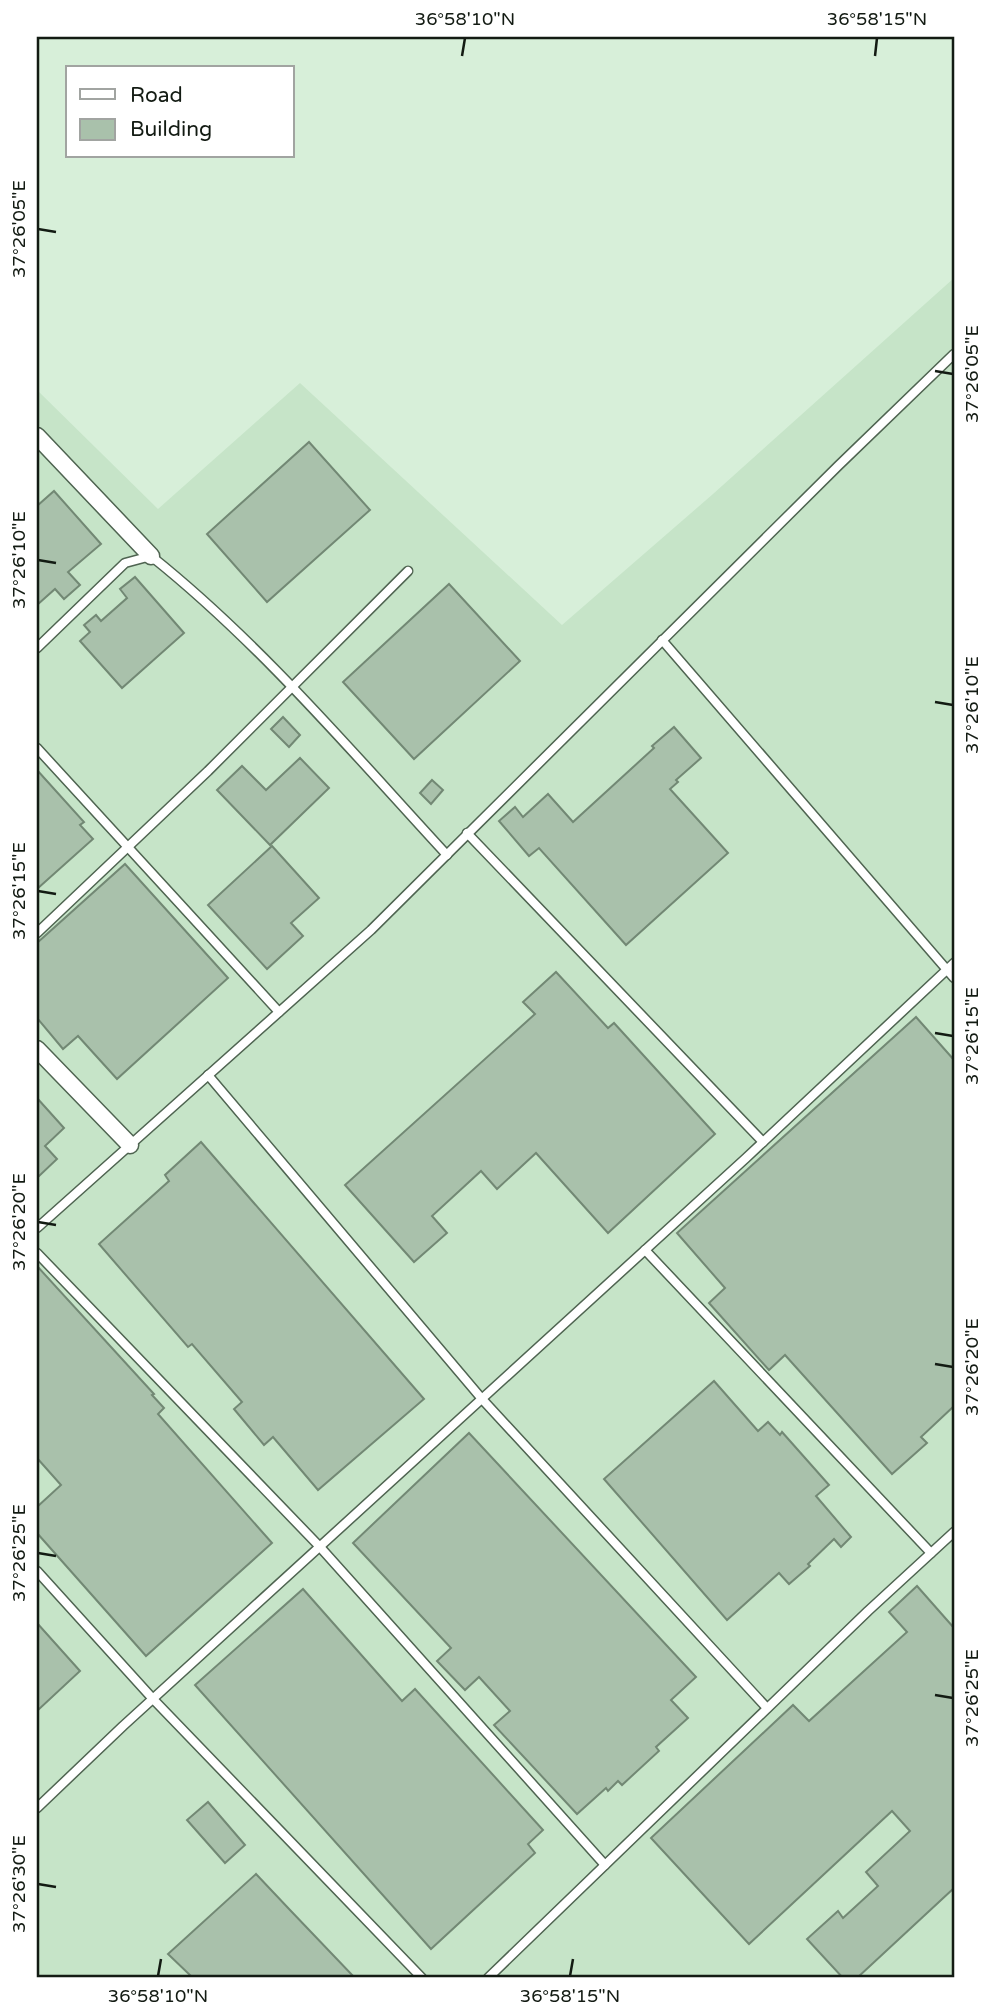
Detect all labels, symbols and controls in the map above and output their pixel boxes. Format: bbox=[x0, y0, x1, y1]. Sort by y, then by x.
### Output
text: 36°58'10"N bbox=[415, 8, 515, 30]
text: 36°58'15"N bbox=[827, 8, 927, 30]
legend bbox=[66, 66, 294, 158]
text: Road bbox=[130, 83, 183, 108]
text: Building bbox=[130, 117, 212, 142]
text: 37°26'05"E bbox=[8, 180, 30, 278]
text: 37°26'05"E bbox=[961, 325, 983, 423]
text: 37°26'10"E bbox=[8, 511, 30, 609]
text: 37°26'10"E bbox=[961, 656, 983, 754]
text: 37°26'15"E bbox=[8, 842, 30, 940]
text: 37°26'15"E bbox=[961, 987, 983, 1085]
text: 37°26'20"E bbox=[8, 1173, 30, 1271]
text: 37°26'20"E bbox=[961, 1318, 983, 1416]
text: 37°26'25"E bbox=[8, 1504, 30, 1602]
text: 37°26'25"E bbox=[961, 1649, 983, 1747]
text: 37°26'30"E bbox=[8, 1835, 30, 1933]
text: 36°58'10"N bbox=[108, 1985, 208, 2007]
text: 36°58'15"N bbox=[520, 1985, 620, 2007]

